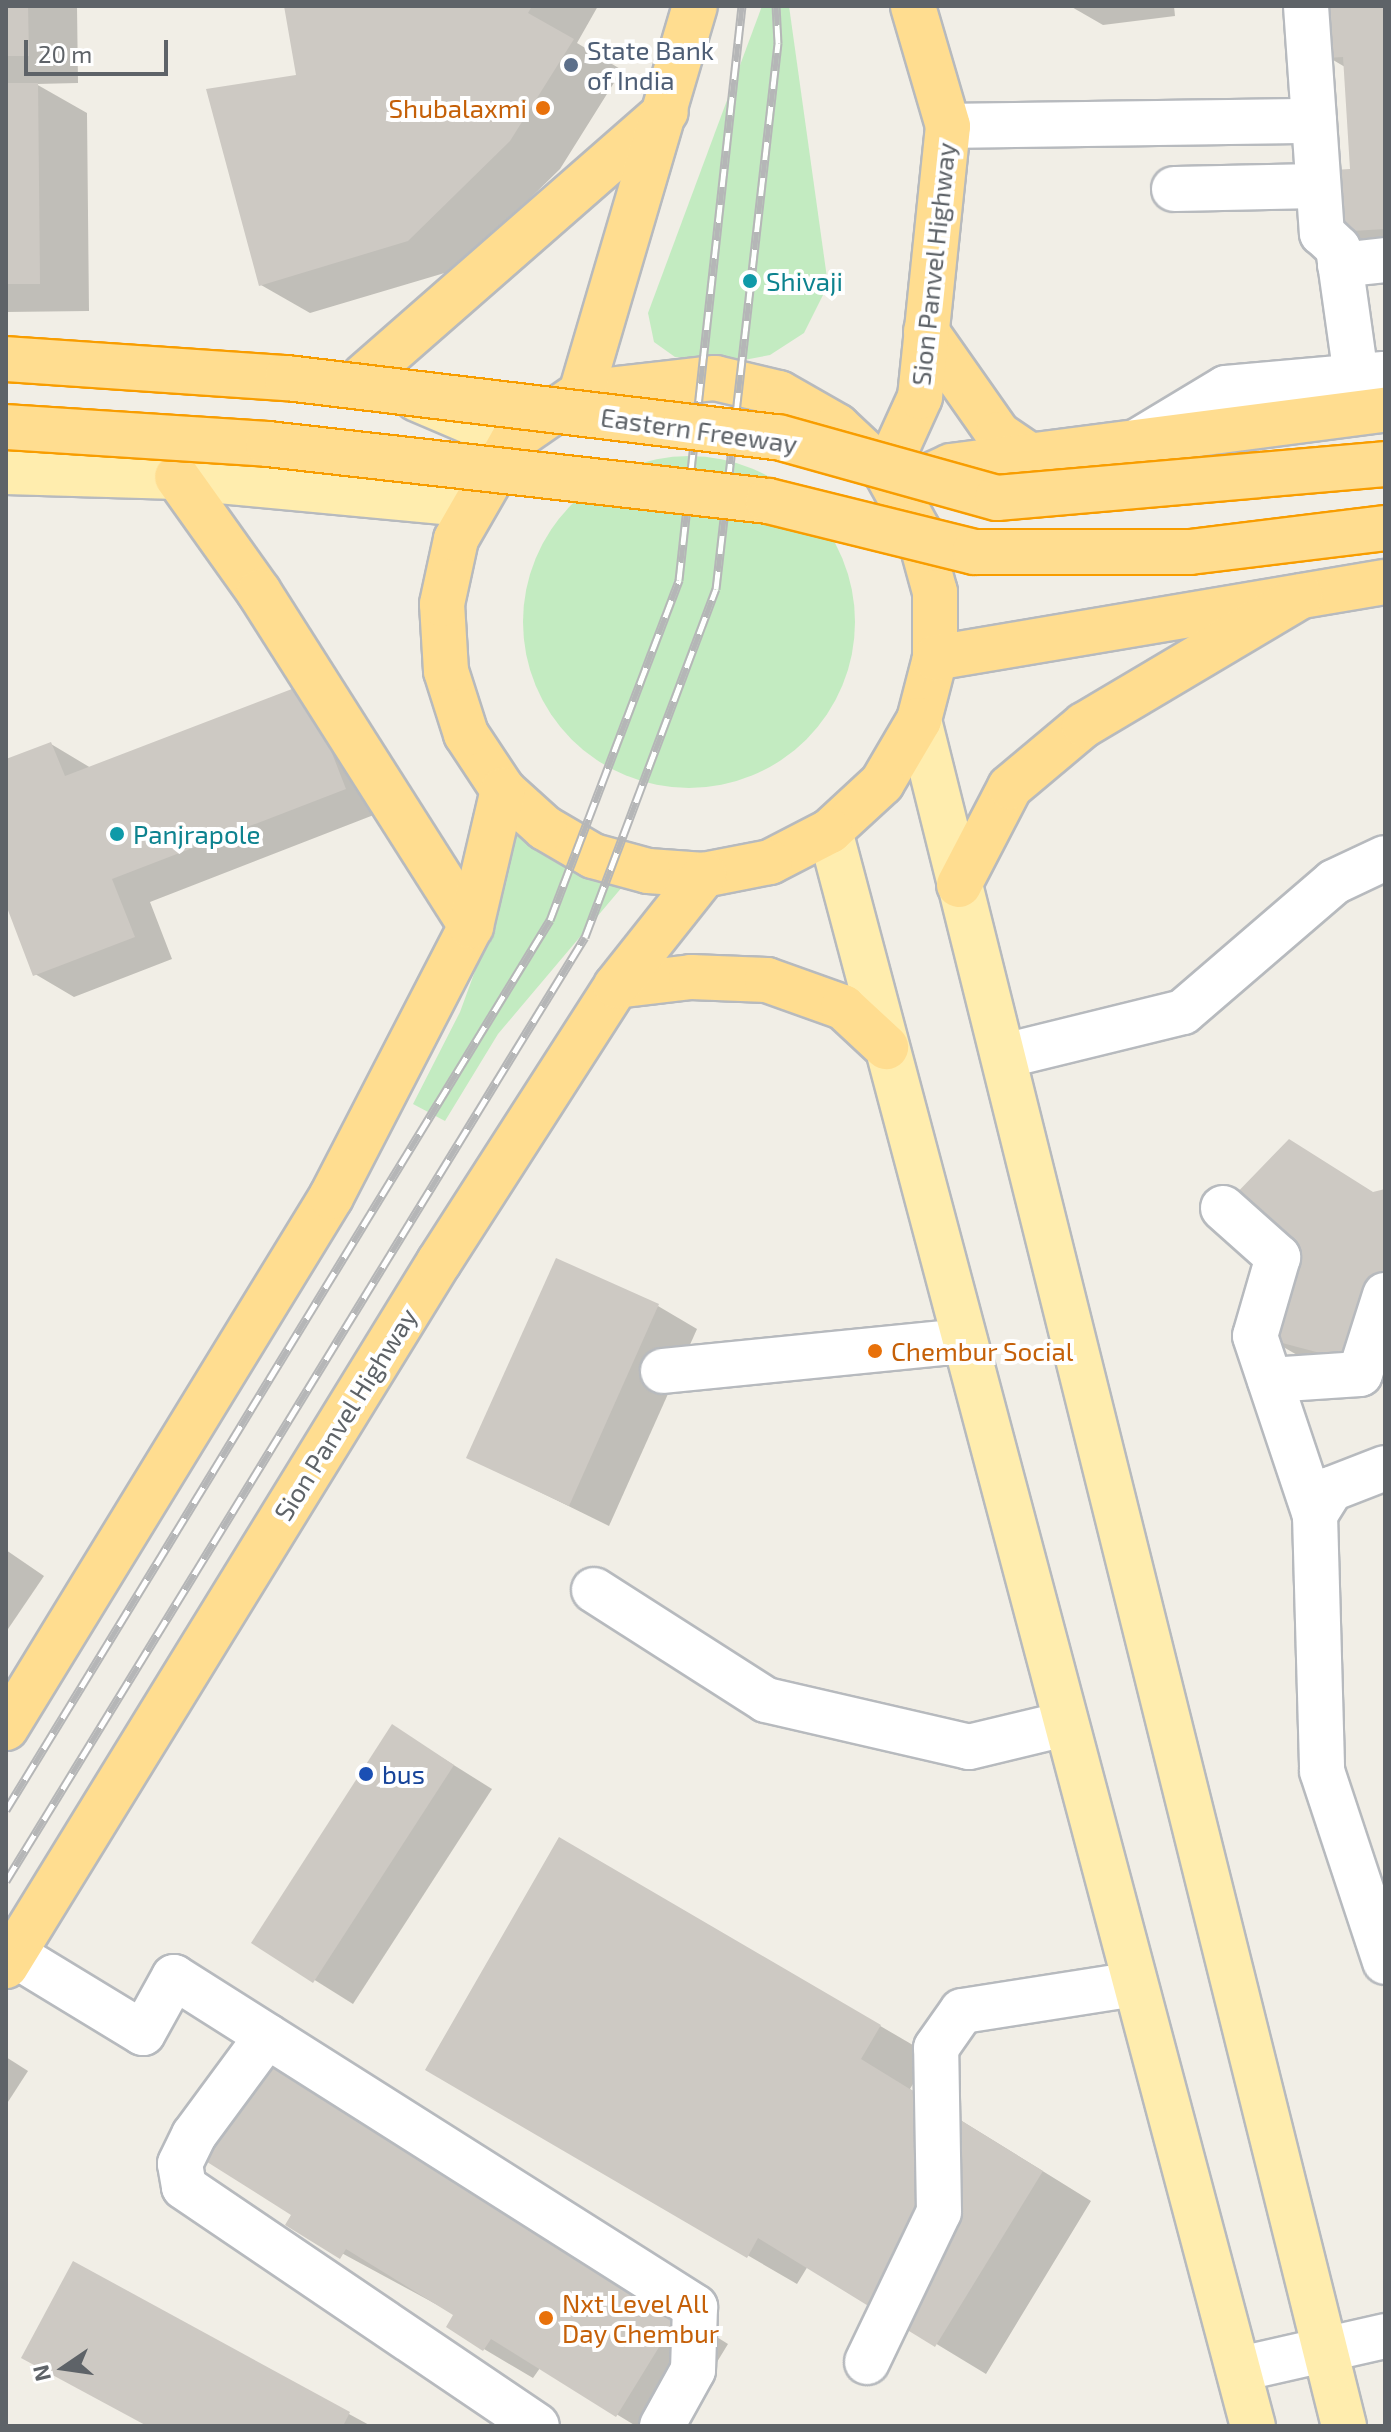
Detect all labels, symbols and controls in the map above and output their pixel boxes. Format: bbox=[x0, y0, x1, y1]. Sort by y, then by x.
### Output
scale bar bbox=[28, 24, 172, 74]
place label: State Bank of India bbox=[587, 34, 714, 96]
text: 20 m bbox=[38, 39, 92, 68]
marker: State Bank of India bbox=[562, 56, 580, 74]
place label: Shubalaxmi bbox=[388, 92, 527, 124]
marker: Shubalaxmi bbox=[534, 99, 552, 117]
street label: Sion Panvel Highway bbox=[905, 140, 961, 388]
place label: Shivaji bbox=[766, 265, 843, 297]
marker: Shivaji bbox=[741, 272, 759, 290]
street label: Eastern Freeway bbox=[599, 401, 799, 459]
place label: Panjrapole bbox=[133, 818, 260, 850]
marker: Panjrapole bbox=[108, 825, 126, 843]
street label: Sion Panvel Highway bbox=[267, 1302, 423, 1526]
place label: Chembur Social bbox=[891, 1335, 1074, 1367]
marker: Chembur Social bbox=[866, 1342, 884, 1360]
place label: bus bbox=[382, 1758, 425, 1790]
marker: bus bbox=[357, 1765, 375, 1783]
place label: Nxt Level All Day Chembur bbox=[562, 2287, 720, 2348]
marker: Nxt Level All Day Chembur bbox=[537, 2309, 555, 2327]
north arrow bbox=[24, 2328, 104, 2408]
text: N bbox=[26, 2363, 55, 2384]

